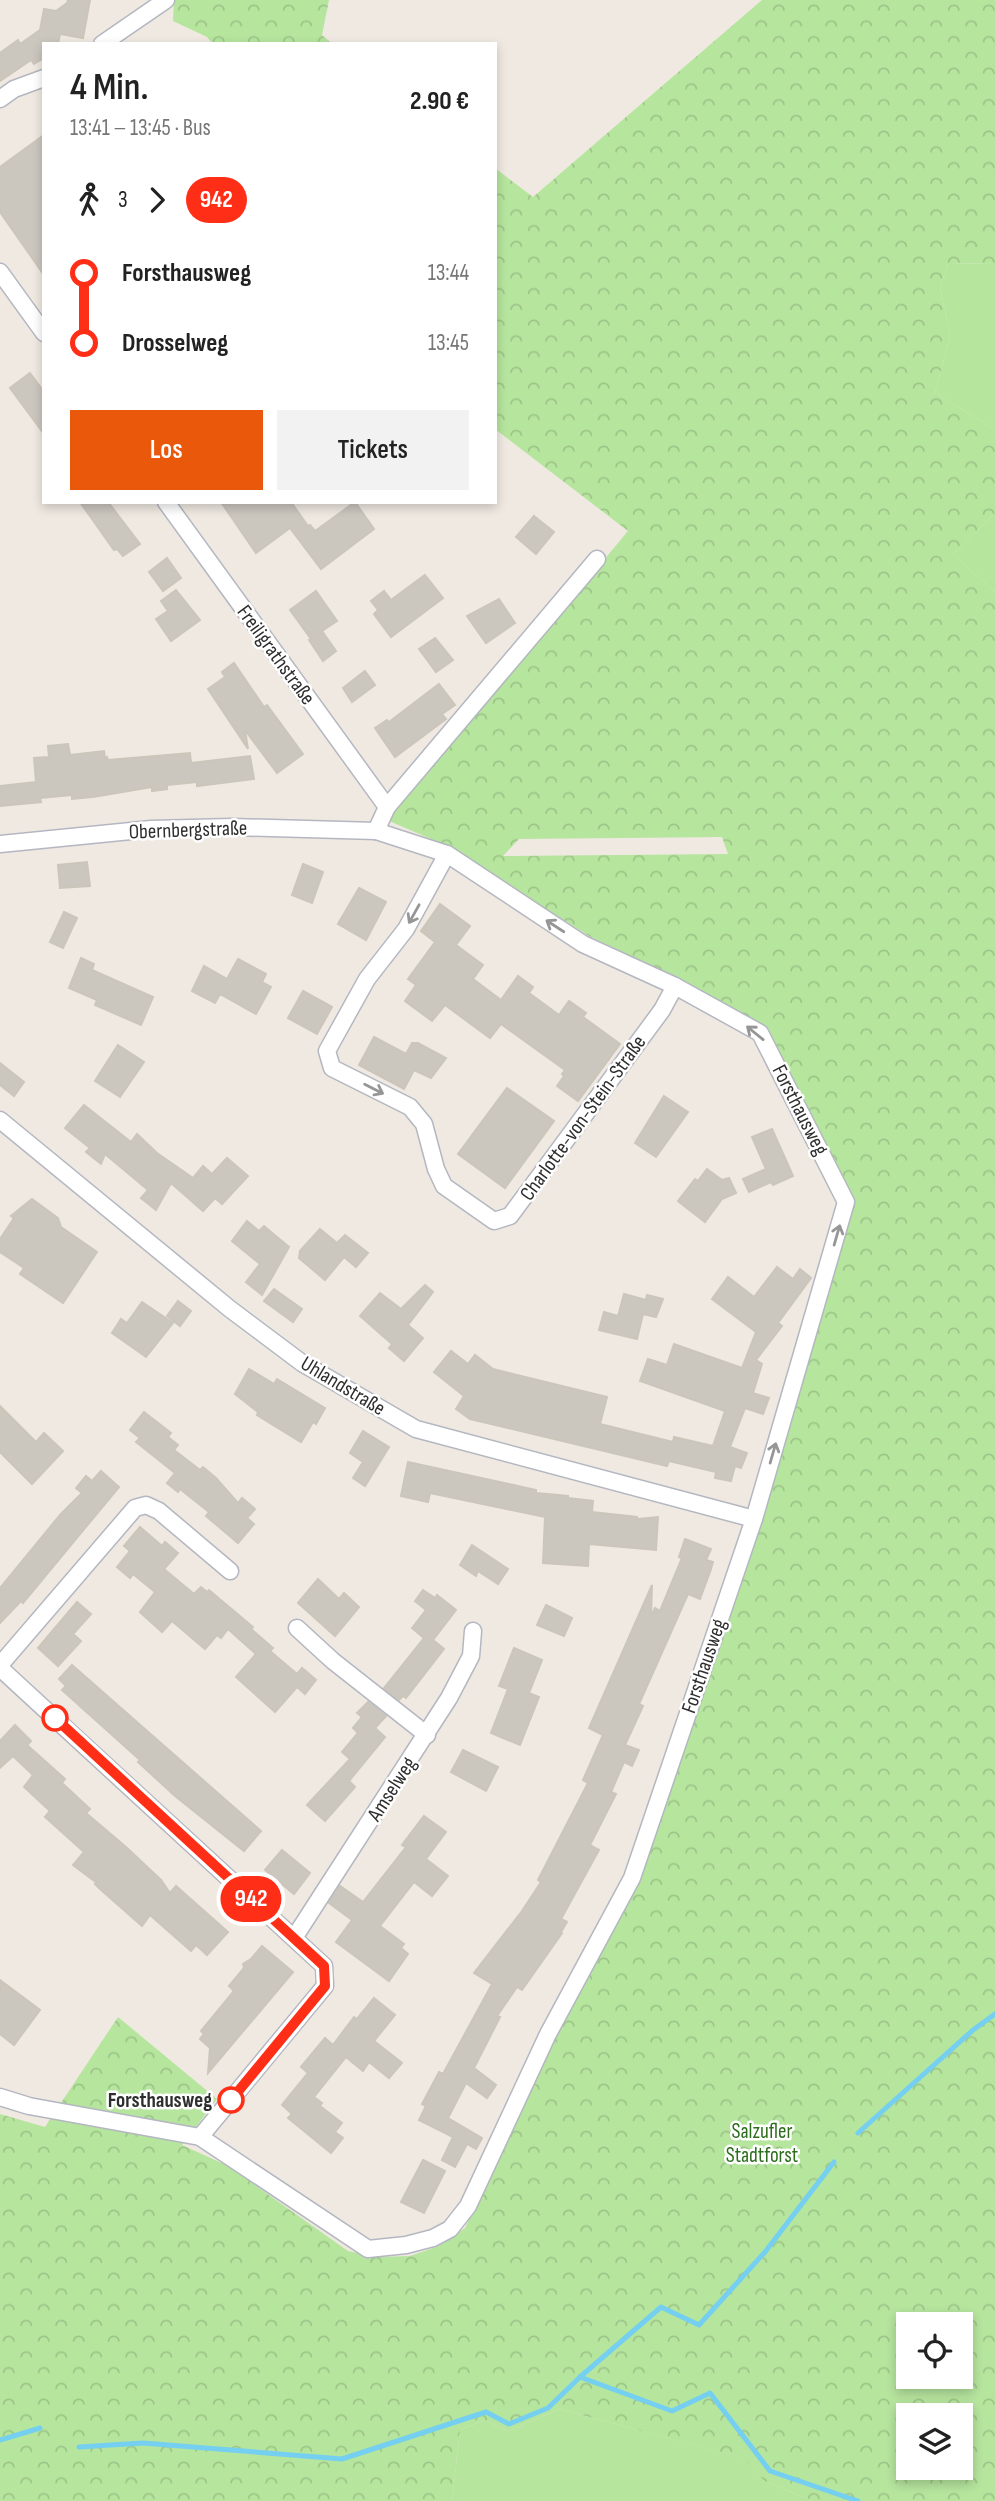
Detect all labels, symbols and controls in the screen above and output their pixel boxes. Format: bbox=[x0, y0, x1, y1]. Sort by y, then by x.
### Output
text: 4 Min. bbox=[70, 65, 148, 110]
text: 2.90 € bbox=[410, 86, 469, 117]
text: 13:41 – 13:45 · Bus bbox=[70, 114, 211, 142]
icon: walk bbox=[70, 181, 108, 219]
icon: forward bbox=[138, 181, 176, 219]
text: 942 bbox=[200, 185, 233, 214]
text: 3 bbox=[118, 186, 128, 214]
text: Forsthausweg bbox=[122, 258, 251, 289]
text: 13:44 bbox=[428, 259, 469, 287]
text: Drosselweg bbox=[122, 328, 228, 359]
text: 13:45 bbox=[428, 329, 469, 357]
button: Los bbox=[70, 410, 263, 490]
button: Tickets bbox=[277, 410, 469, 490]
street label: Freiligrathstraße bbox=[232, 600, 320, 710]
street label: Obernbergstraße bbox=[128, 815, 248, 845]
one-way arrow bbox=[407, 903, 420, 924]
one-way arrow bbox=[546, 919, 566, 933]
one-way arrow bbox=[747, 1025, 765, 1040]
street label: Charlotte-von-Stein-Straße bbox=[515, 1030, 651, 1206]
street label: Forsthausweg bbox=[767, 1061, 833, 1159]
one-way arrow bbox=[363, 1083, 384, 1097]
one-way arrow bbox=[831, 1224, 844, 1246]
street label: Uhlandstraße bbox=[296, 1351, 390, 1421]
one-way arrow bbox=[767, 1442, 780, 1465]
street label: Forsthausweg bbox=[676, 1616, 732, 1716]
unlabelled marker bbox=[42, 1705, 68, 1731]
street label: Amselweg bbox=[362, 1752, 422, 1827]
line badge: 942 bbox=[211, 1876, 291, 1922]
text: 942 bbox=[234, 1884, 268, 1913]
marker: Forsthausweg bbox=[218, 2087, 244, 2113]
place label: Forsthausweg bbox=[108, 2088, 212, 2113]
park label: Salzufler Stadtforst bbox=[726, 2119, 798, 2168]
map controls bbox=[896, 2312, 973, 2480]
button: locate bbox=[896, 2312, 973, 2389]
button: layers bbox=[896, 2403, 973, 2480]

